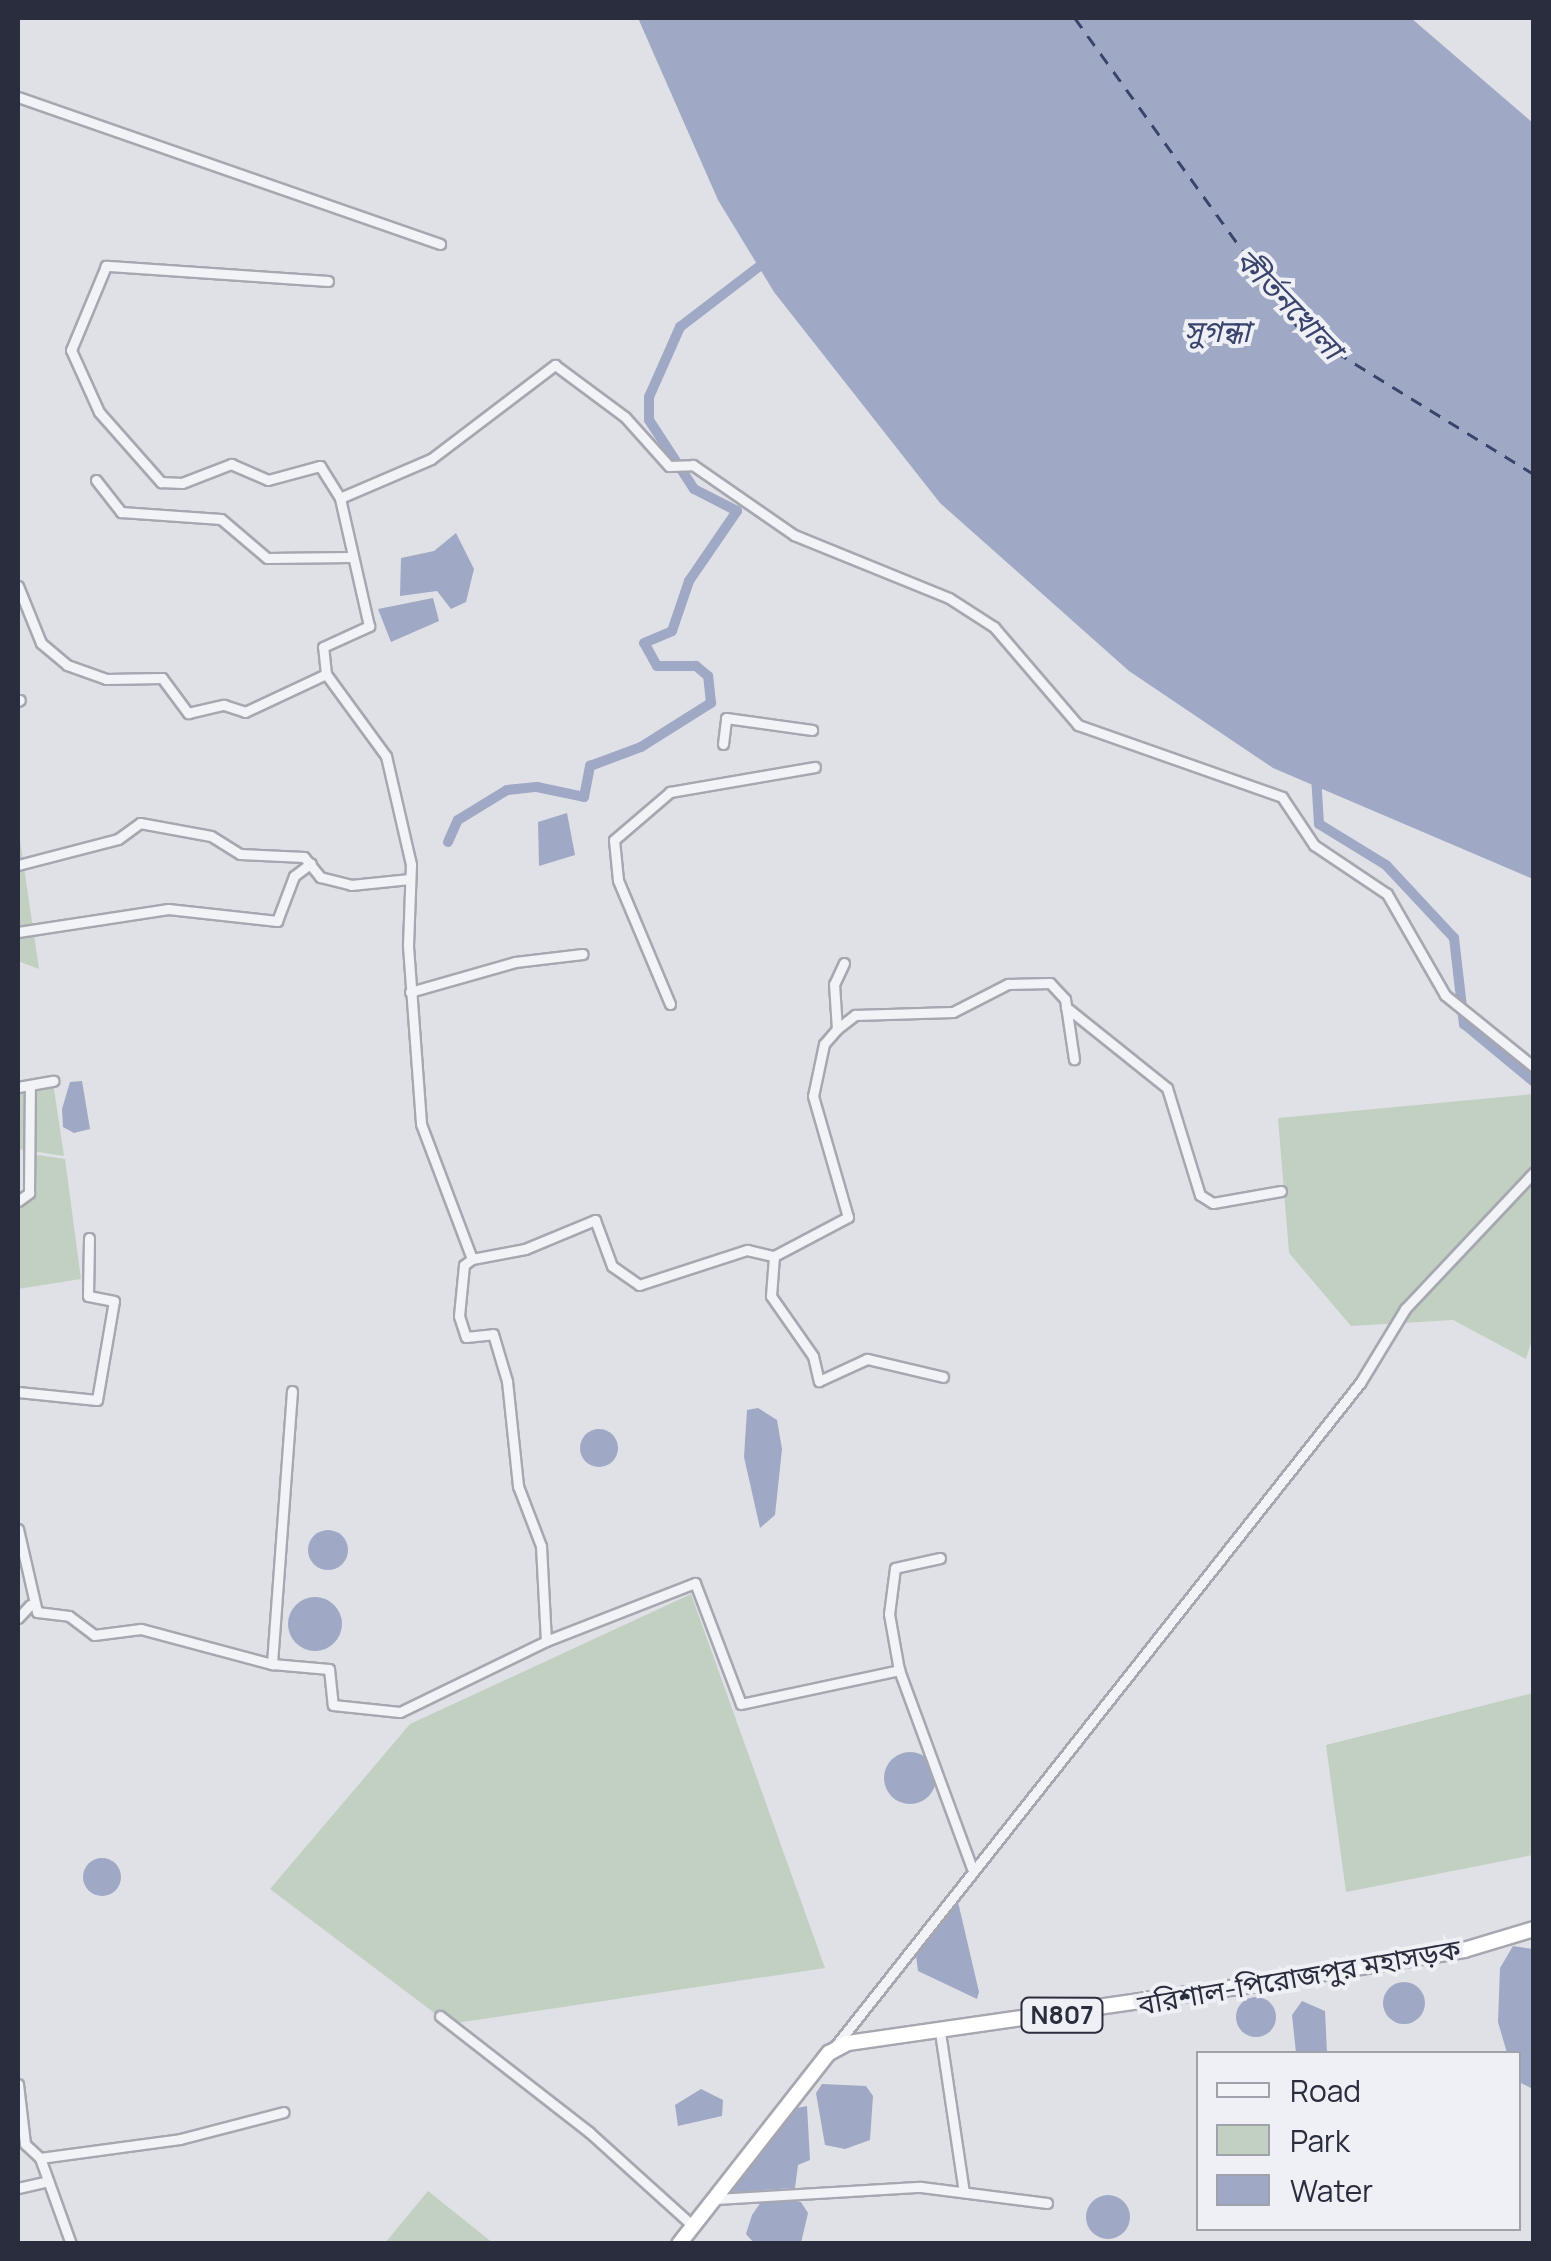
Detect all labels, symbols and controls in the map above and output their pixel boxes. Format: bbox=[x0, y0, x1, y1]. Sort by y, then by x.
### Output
water label: কীর্তনখোলা bbox=[1228, 242, 1350, 366]
water label: সুগন্ধা bbox=[1184, 313, 1250, 349]
street label: বরিশাল-পিরোজপুর মহাসড়ক bbox=[1135, 1931, 1463, 2021]
road number: N807 bbox=[1020, 1995, 1104, 2035]
legend bbox=[1196, 2051, 1521, 2231]
text: Road bbox=[1290, 2070, 1361, 2111]
text: Park bbox=[1290, 2120, 1350, 2161]
text: Water bbox=[1290, 2170, 1373, 2211]

